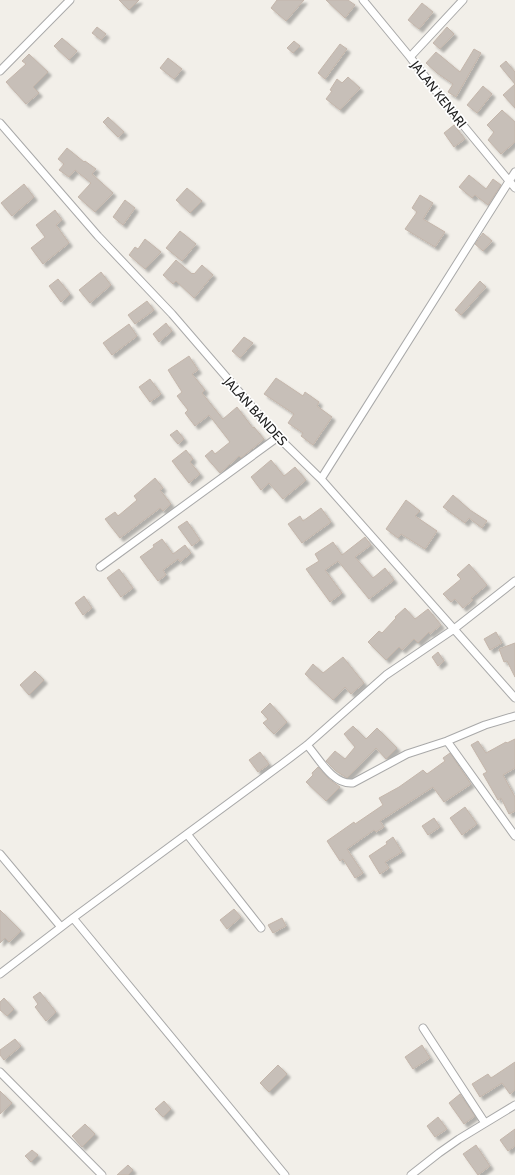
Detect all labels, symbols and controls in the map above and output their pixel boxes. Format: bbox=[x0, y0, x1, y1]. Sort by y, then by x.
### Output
street label: JALAN KENARI bbox=[407, 56, 470, 131]
street label: JALAN BANDES bbox=[220, 373, 291, 449]

